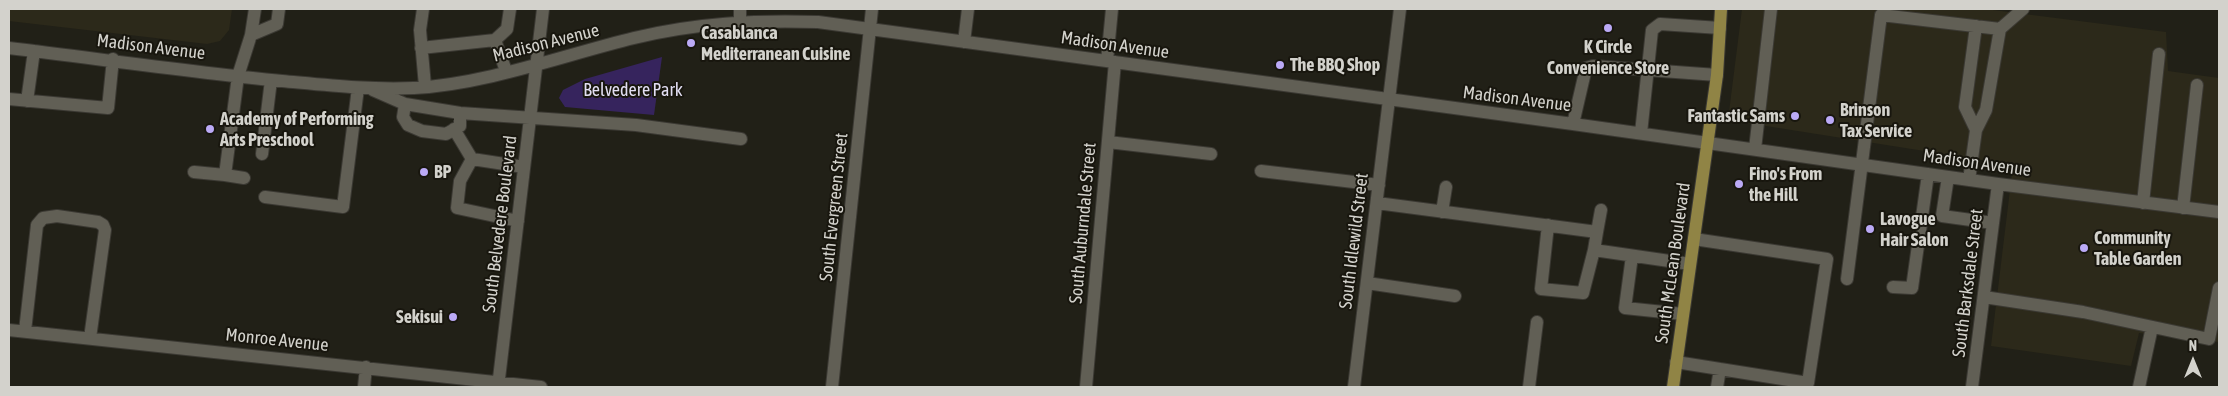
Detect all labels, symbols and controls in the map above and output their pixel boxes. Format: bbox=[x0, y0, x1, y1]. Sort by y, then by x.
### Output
street label: Madison Avenue bbox=[491, 19, 601, 67]
place label: Casablanca Mediterranean Cuisine bbox=[701, 22, 850, 64]
marker: K Circle Convenience Store bbox=[1602, 22, 1614, 34]
street label: Madison Avenue bbox=[1060, 27, 1170, 63]
street label: Madison Avenue bbox=[96, 30, 206, 64]
place label: K Circle Convenience Store bbox=[1547, 36, 1669, 78]
marker: Casablanca Mediterranean Cuisine bbox=[685, 37, 697, 49]
place label: The BBQ Shop bbox=[1290, 54, 1380, 76]
marker: The BBQ Shop bbox=[1274, 59, 1286, 71]
park label: Belvedere Park bbox=[583, 79, 683, 101]
street label: Madison Avenue bbox=[1462, 82, 1572, 116]
place label: Brinson Tax Service bbox=[1840, 99, 1912, 142]
place label: Fantastic Sams bbox=[1687, 105, 1785, 127]
place label: Academy of Performing Arts Preschool bbox=[220, 108, 374, 150]
marker: Fantastic Sams bbox=[1789, 110, 1801, 122]
marker: Brinson Tax Service bbox=[1824, 114, 1836, 126]
marker: Academy of Performing Arts Preschool bbox=[204, 123, 216, 135]
street label: South Evergreen Street bbox=[815, 132, 853, 282]
street label: South Belvedere Boulevard bbox=[478, 134, 522, 314]
street label: South Auburndale Street bbox=[1065, 142, 1101, 304]
street label: Madison Avenue bbox=[1922, 145, 2032, 181]
place label: BP bbox=[434, 161, 451, 183]
place label: Fino's From the Hill bbox=[1749, 163, 1822, 205]
marker: BP bbox=[418, 166, 430, 178]
street label: South Idlewild Street bbox=[1335, 172, 1373, 310]
marker: Fino's From the Hill bbox=[1733, 178, 1745, 190]
street label: South McLean Boulevard bbox=[1651, 181, 1695, 345]
place label: Lavogue Hair Salon bbox=[1880, 208, 1948, 250]
street label: South Barksdale Street bbox=[1948, 208, 1988, 358]
marker: Lavogue Hair Salon bbox=[1864, 223, 1876, 235]
place label: Community Table Garden bbox=[2094, 227, 2181, 270]
marker: Community Table Garden bbox=[2078, 242, 2090, 254]
place label: Sekisui bbox=[396, 306, 443, 328]
marker: Sekisui bbox=[447, 311, 459, 323]
street label: Monroe Avenue bbox=[224, 324, 330, 356]
north arrow bbox=[2168, 336, 2218, 386]
text: N bbox=[2189, 338, 2197, 354]

